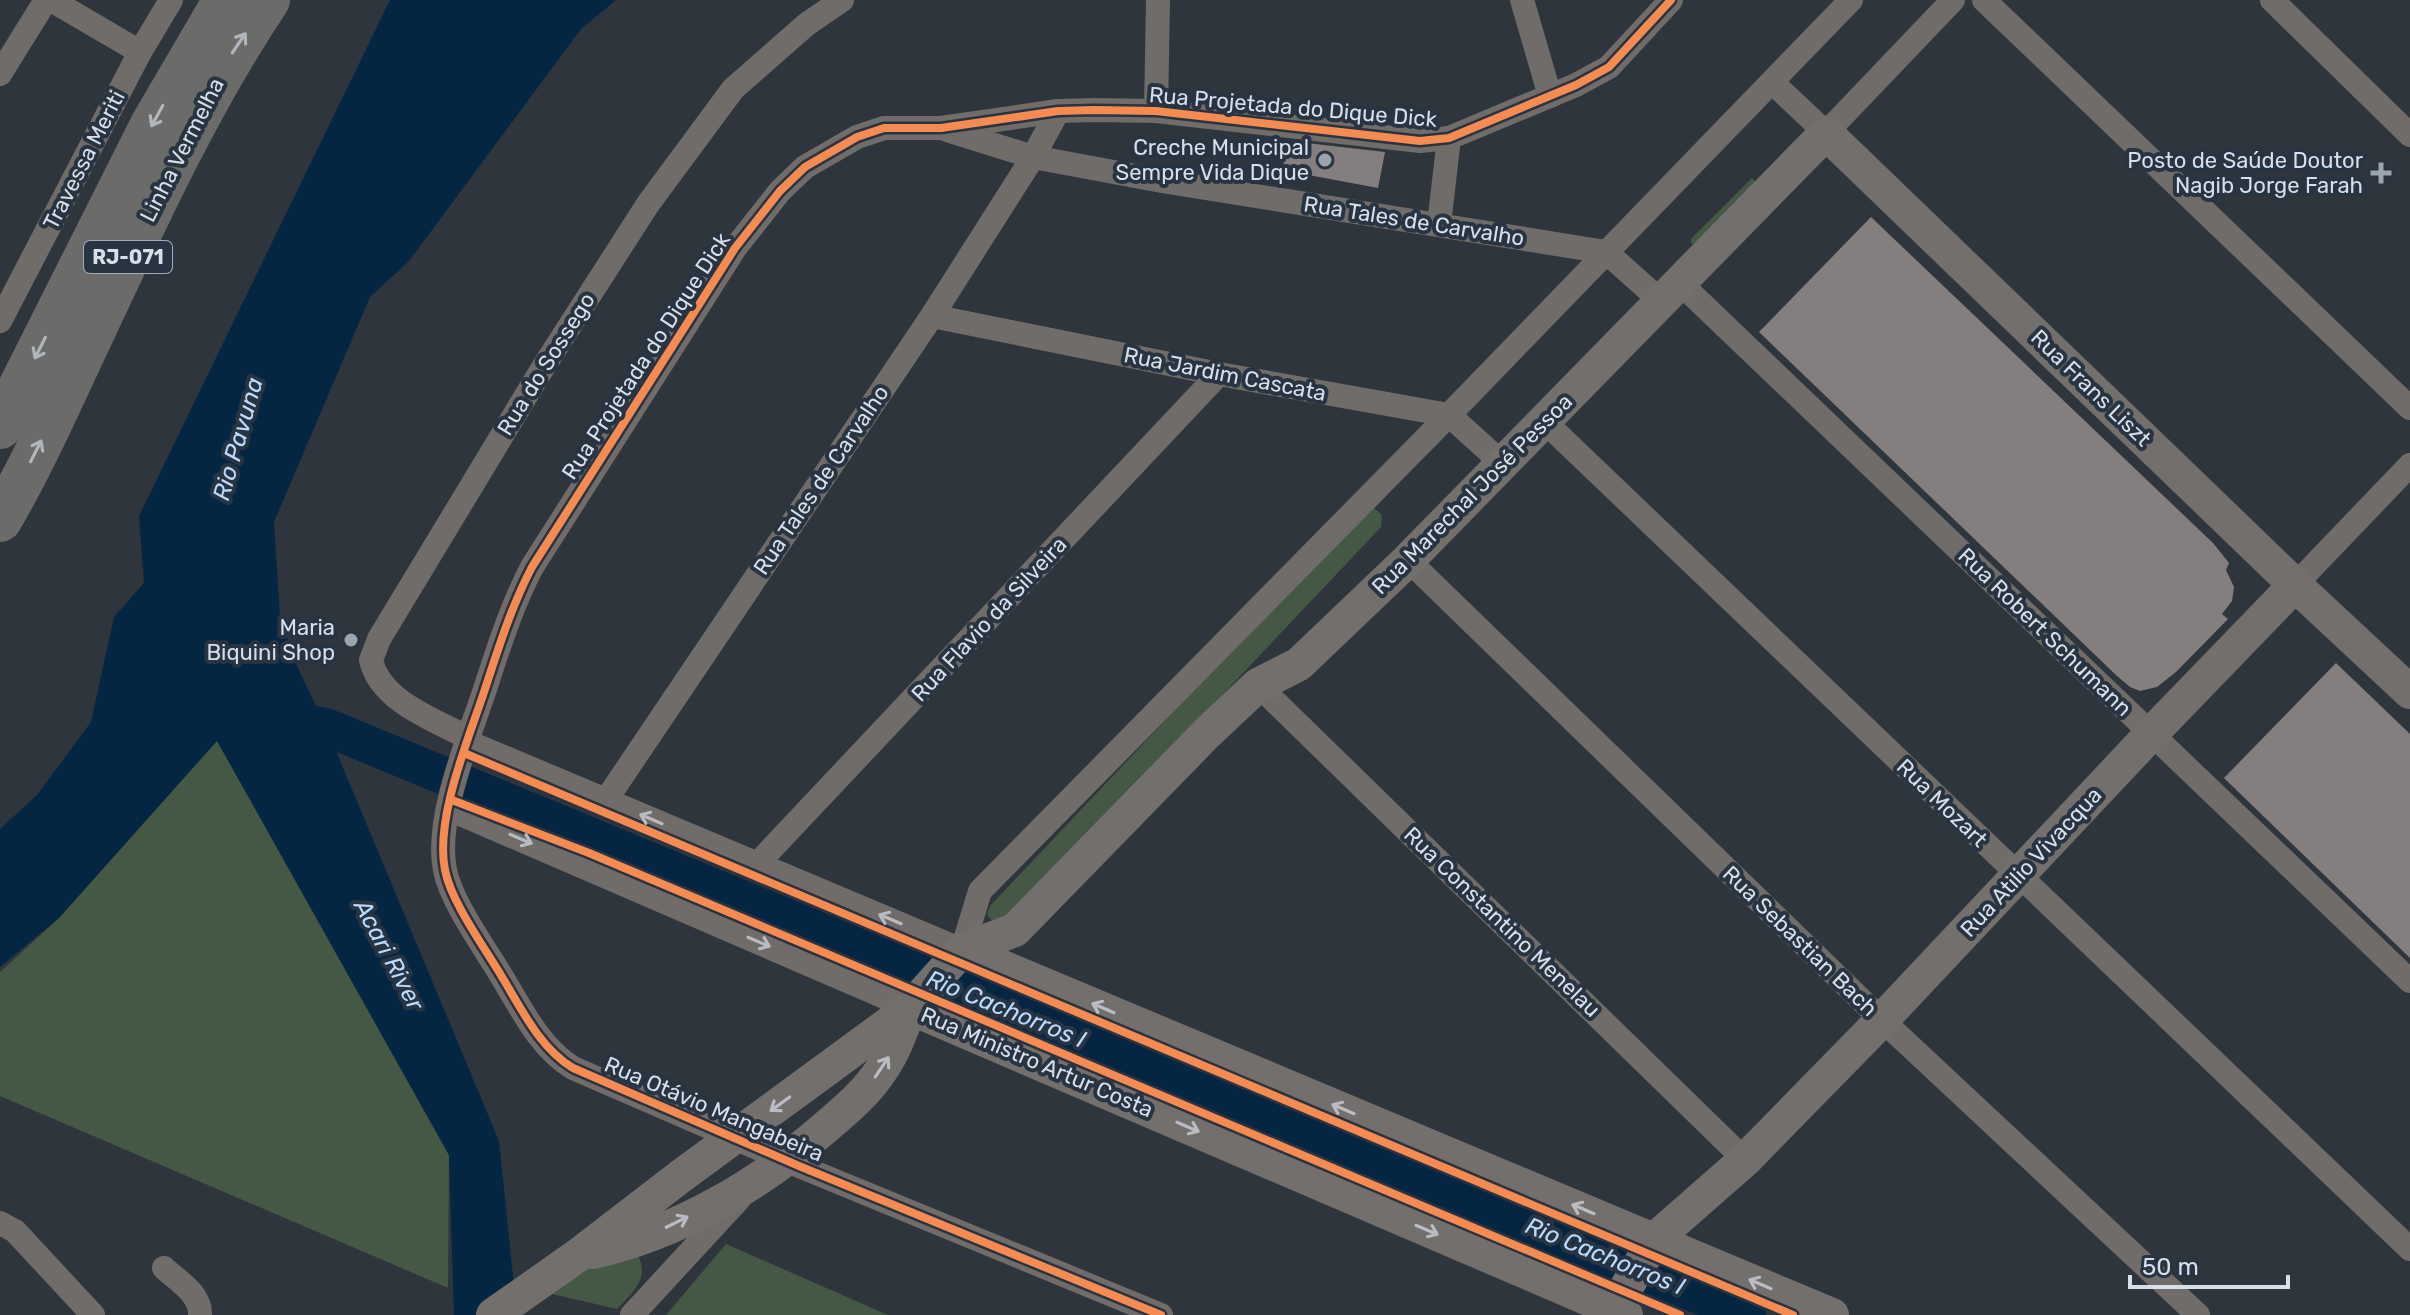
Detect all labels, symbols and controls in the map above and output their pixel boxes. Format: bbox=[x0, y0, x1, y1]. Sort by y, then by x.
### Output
one-way arrow bbox=[232, 32, 248, 55]
street label: Linha Vermelha bbox=[134, 73, 230, 227]
street label: Rua Projetada do Dique Dick bbox=[1148, 81, 1439, 133]
street label: Travessa Meriti bbox=[37, 86, 131, 234]
one-way arrow bbox=[149, 103, 165, 127]
place label: Creche Municipal Sempre Vida Dique bbox=[1116, 134, 1309, 186]
place label: Posto de Saúde Doutor Nagib Jorge Farah bbox=[2127, 147, 2364, 199]
marker: Creche Municipal Sempre Vida Dique bbox=[1316, 151, 1334, 169]
marker: Posto de Saúde Doutor Nagib Jorge Farah bbox=[2370, 162, 2392, 184]
street label: Rua Tales de Carvalho bbox=[1302, 190, 1526, 252]
street label: Rua Projetada do Dique Dick bbox=[556, 227, 736, 485]
road number: RJ-071 bbox=[84, 241, 172, 273]
street label: Rua do Sossego bbox=[491, 288, 601, 440]
street label: Rua Frans Liszt bbox=[2025, 324, 2157, 452]
one-way arrow bbox=[32, 335, 48, 359]
street label: Rua Jardim Cascata bbox=[1121, 341, 1329, 407]
water label: Rio Pavuna bbox=[207, 374, 269, 504]
street label: Rua Tales de Carvalho bbox=[747, 380, 895, 580]
street label: Rua Marechal José Pessoa bbox=[1366, 388, 1578, 600]
one-way arrow bbox=[29, 439, 45, 463]
street label: Rua Flavio da Silveira bbox=[906, 531, 1072, 707]
street label: Rua Robert Schumann bbox=[1953, 542, 2137, 722]
place label: Maria Biquini Shop bbox=[206, 614, 335, 666]
marker: Maria Biquini Shop bbox=[342, 631, 360, 649]
street label: Rua Mozart bbox=[1891, 753, 1993, 853]
street label: Rua Atilio Vivacqua bbox=[1955, 781, 2107, 943]
one-way arrow bbox=[639, 810, 663, 825]
street label: Rua Constantino Menelau bbox=[1398, 821, 1606, 1023]
one-way arrow bbox=[508, 833, 532, 848]
street label: Rua Sebastian Bach bbox=[1717, 860, 1883, 1022]
water label: Acari River bbox=[347, 893, 430, 1016]
one-way arrow bbox=[878, 911, 903, 926]
one-way arrow bbox=[746, 936, 771, 951]
water label: Rio Cachorros I bbox=[922, 964, 1090, 1054]
one-way arrow bbox=[1091, 1000, 1116, 1015]
street label: Rua Ministro Artur Costa bbox=[917, 1001, 1157, 1123]
street label: Rua Otávio Mangabeira bbox=[600, 1051, 828, 1167]
one-way arrow bbox=[874, 1057, 891, 1079]
one-way arrow bbox=[770, 1096, 792, 1112]
one-way arrow bbox=[1331, 1100, 1356, 1115]
one-way arrow bbox=[1175, 1120, 1200, 1135]
one-way arrow bbox=[1571, 1201, 1596, 1215]
water label: Rio Cachorros I bbox=[1521, 1211, 1689, 1301]
one-way arrow bbox=[665, 1214, 689, 1229]
one-way arrow bbox=[1414, 1223, 1439, 1238]
scale bar bbox=[2130, 1239, 2288, 1289]
text: 50 m bbox=[2142, 1253, 2199, 1281]
one-way arrow bbox=[1749, 1276, 1773, 1291]

